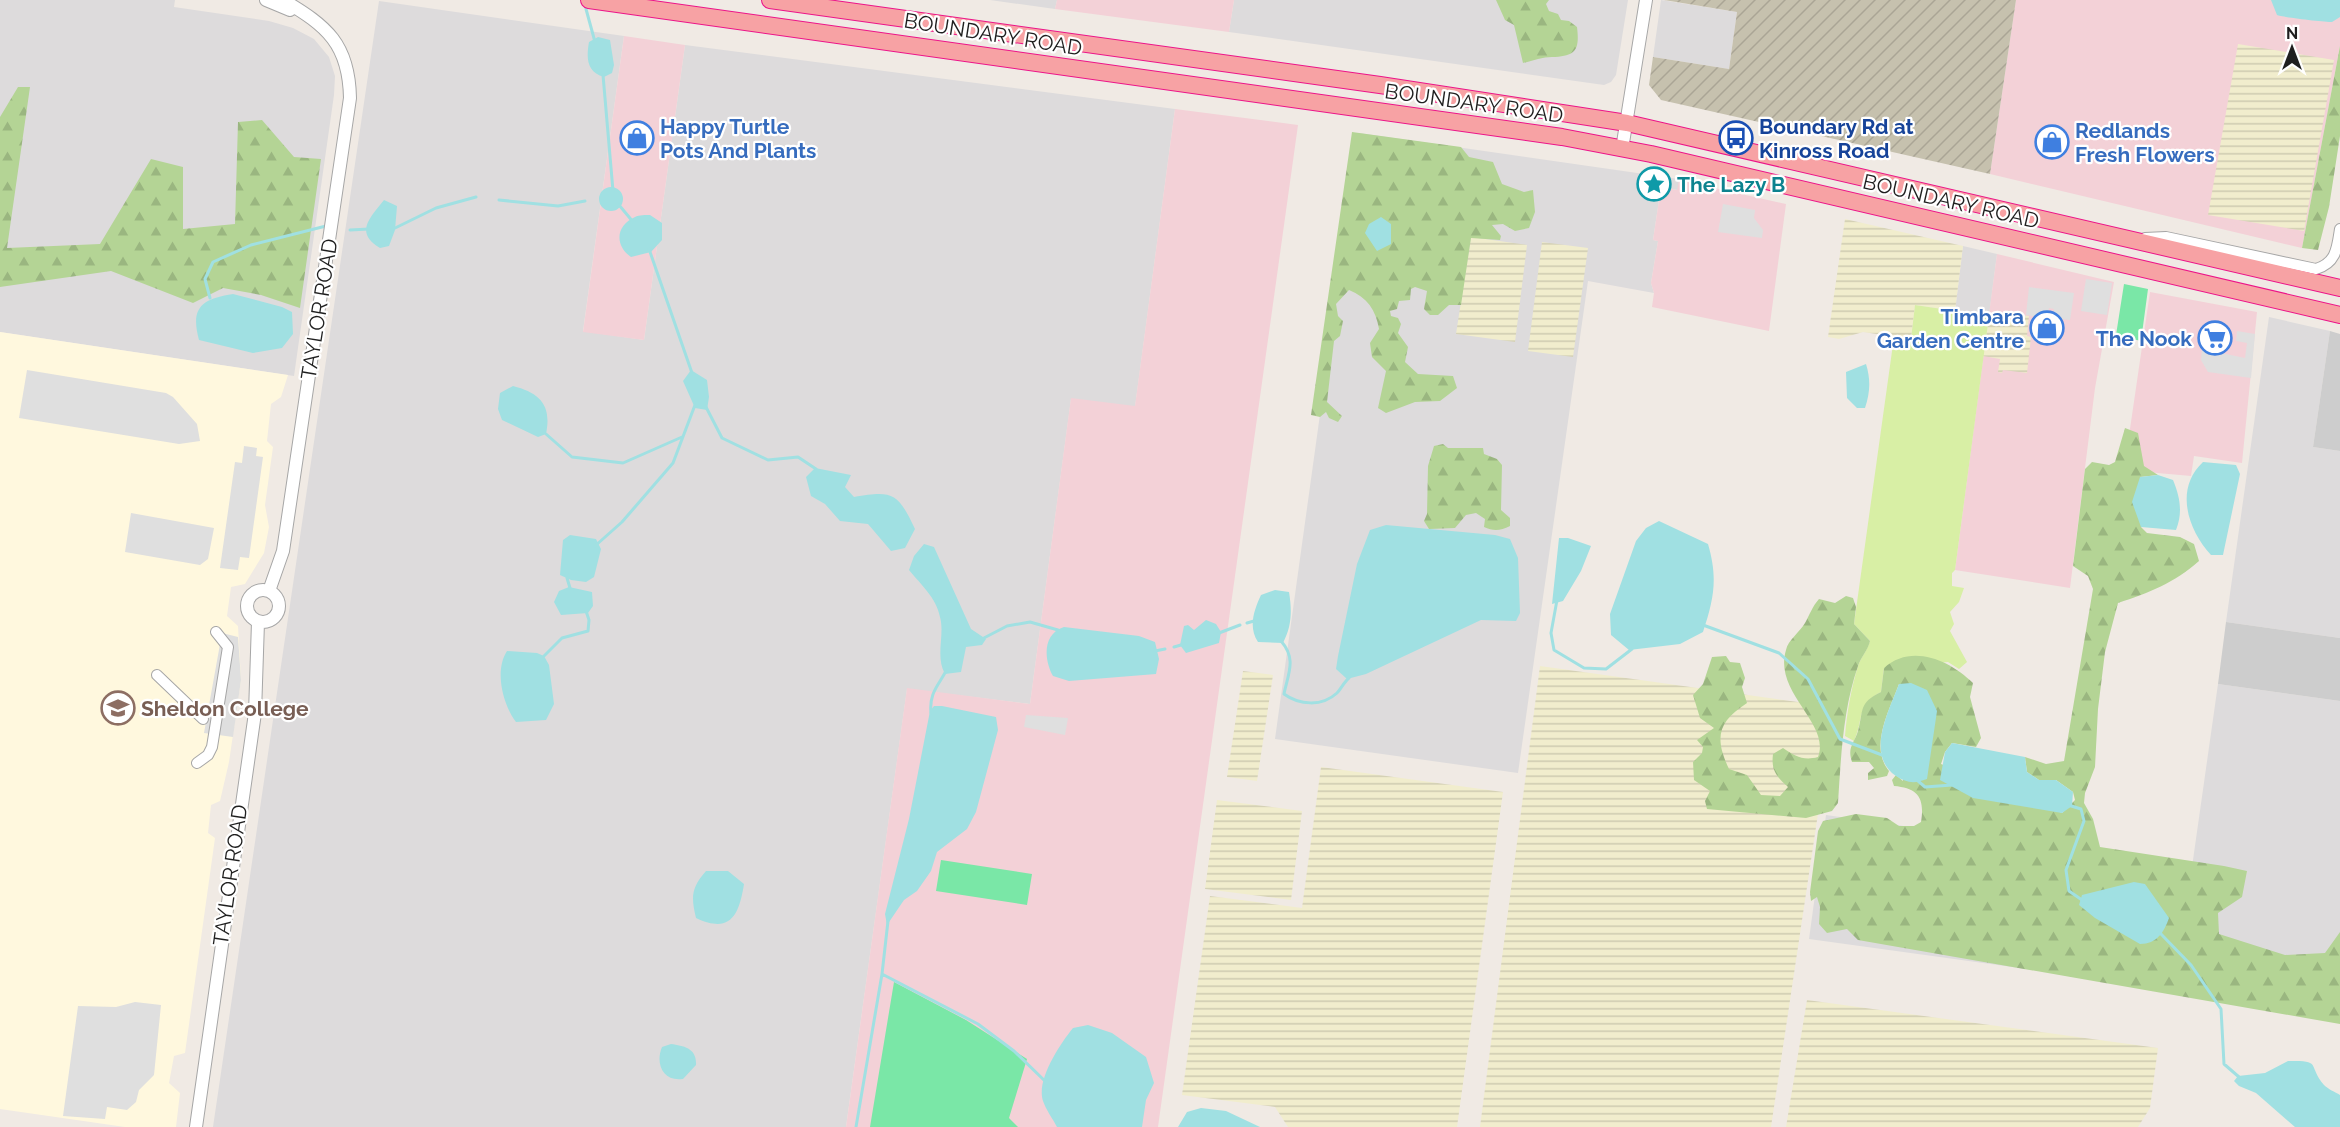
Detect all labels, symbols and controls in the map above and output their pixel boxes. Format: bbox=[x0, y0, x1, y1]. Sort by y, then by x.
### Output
street label: BOUNDARY ROAD bbox=[902, 8, 1084, 60]
north arrow bbox=[2262, 18, 2322, 78]
text: N bbox=[2286, 24, 2298, 43]
street label: BOUNDARY ROAD bbox=[1383, 78, 1565, 128]
place label: Happy Turtle Pots And Plants bbox=[660, 114, 817, 163]
place label: Boundary Rd at Kinross Road bbox=[1759, 114, 1914, 163]
place label: Redlands Fresh Flowers bbox=[2075, 118, 2215, 167]
shop icon: Happy Turtle Pots And Plants bbox=[619, 120, 655, 156]
bus stop icon: Boundary Rd at Kinross Road bbox=[1718, 120, 1754, 156]
shop icon: Redlands Fresh Flowers bbox=[2034, 124, 2070, 160]
place icon: The Lazy B bbox=[1636, 166, 1672, 202]
street label: BOUNDARY ROAD bbox=[1860, 169, 2042, 233]
place label: The Lazy B bbox=[1677, 172, 1785, 197]
street label: TAYLOR ROAD bbox=[296, 237, 342, 381]
place label: Timbara Garden Centre bbox=[1877, 304, 2024, 353]
shop icon: Timbara Garden Centre bbox=[2029, 310, 2065, 346]
supermarket icon: The Nook bbox=[2197, 320, 2233, 356]
place label: The Nook bbox=[2096, 326, 2192, 351]
school or university icon: Sheldon College bbox=[100, 690, 136, 726]
place label: Sheldon College bbox=[141, 696, 309, 721]
street label: TAYLOR ROAD bbox=[208, 803, 252, 947]

